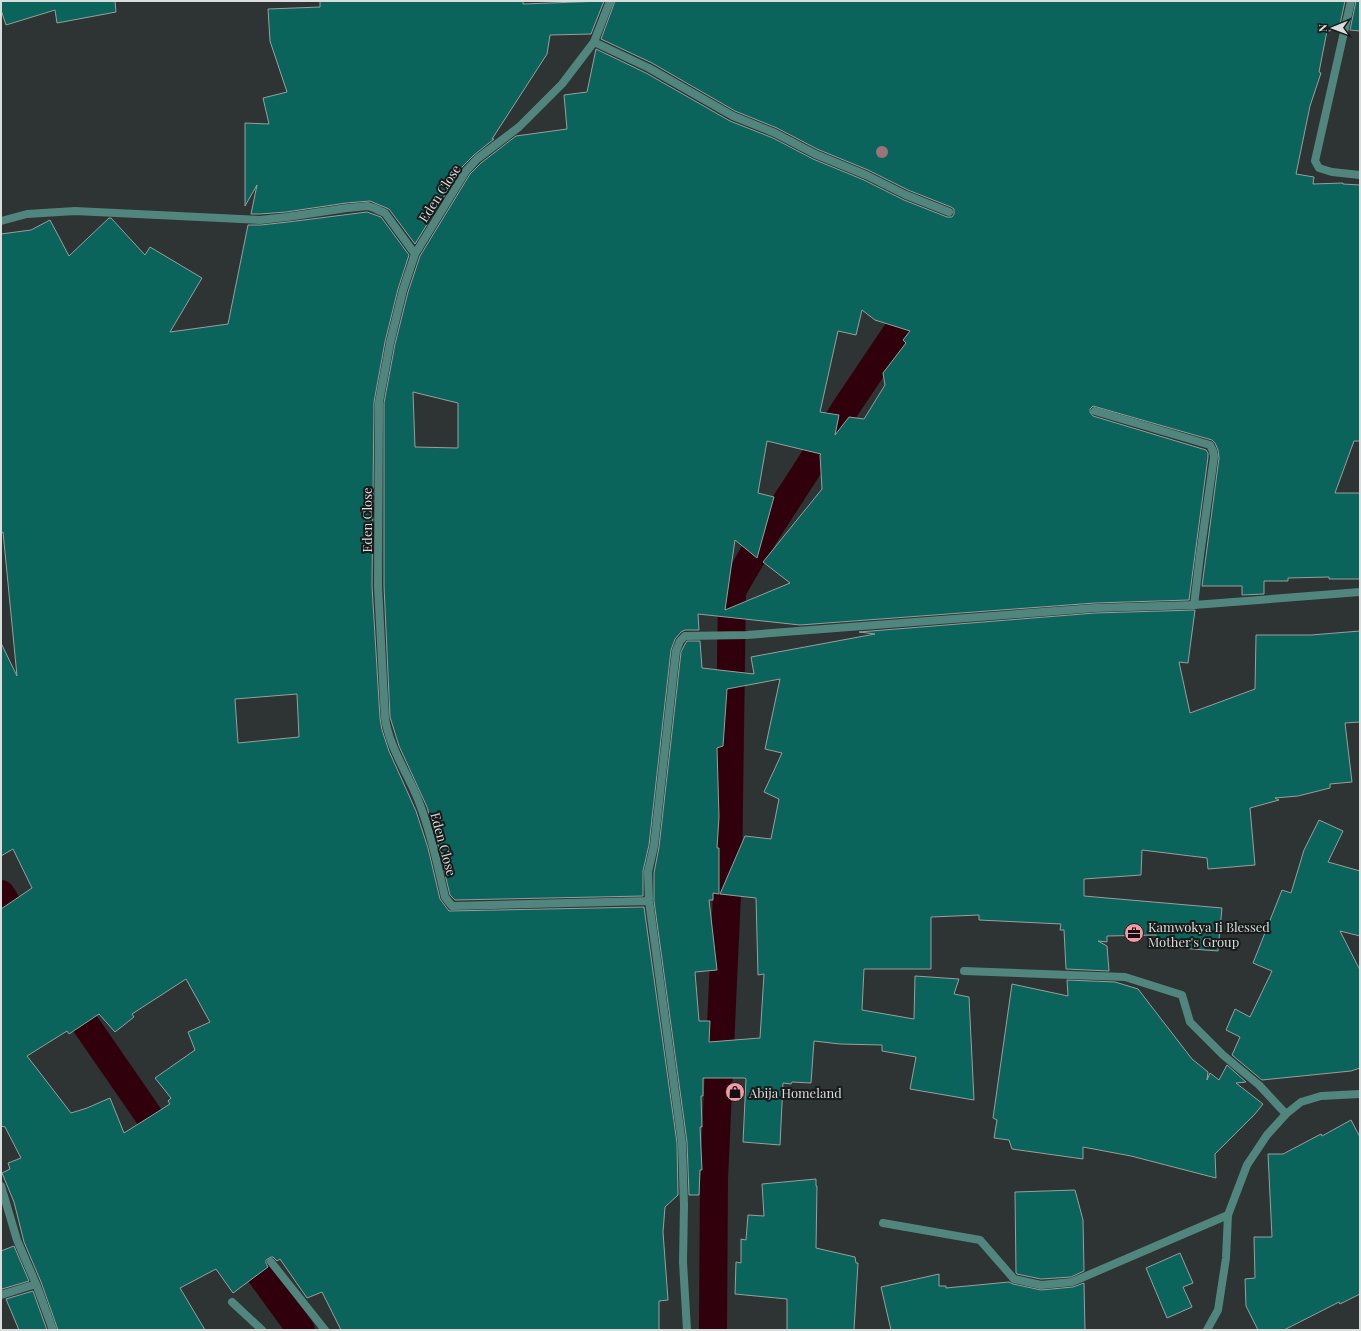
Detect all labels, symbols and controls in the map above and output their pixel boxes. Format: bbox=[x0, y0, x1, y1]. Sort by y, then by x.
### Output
north arrow bbox=[1313, 8, 1353, 48]
text: N bbox=[1315, 24, 1330, 32]
street label: Eden Close bbox=[414, 161, 464, 225]
street label: Eden Close bbox=[358, 487, 375, 553]
street label: Eden Close bbox=[427, 810, 461, 878]
place label: Kamwokya Ii Blessed Mother's Group bbox=[1148, 918, 1270, 950]
office icon: Kamwokya Ii Blessed Mother's Group bbox=[1123, 922, 1145, 944]
shop icon: Abija Homeland bbox=[724, 1081, 746, 1103]
place label: Abija Homeland bbox=[748, 1084, 842, 1101]

